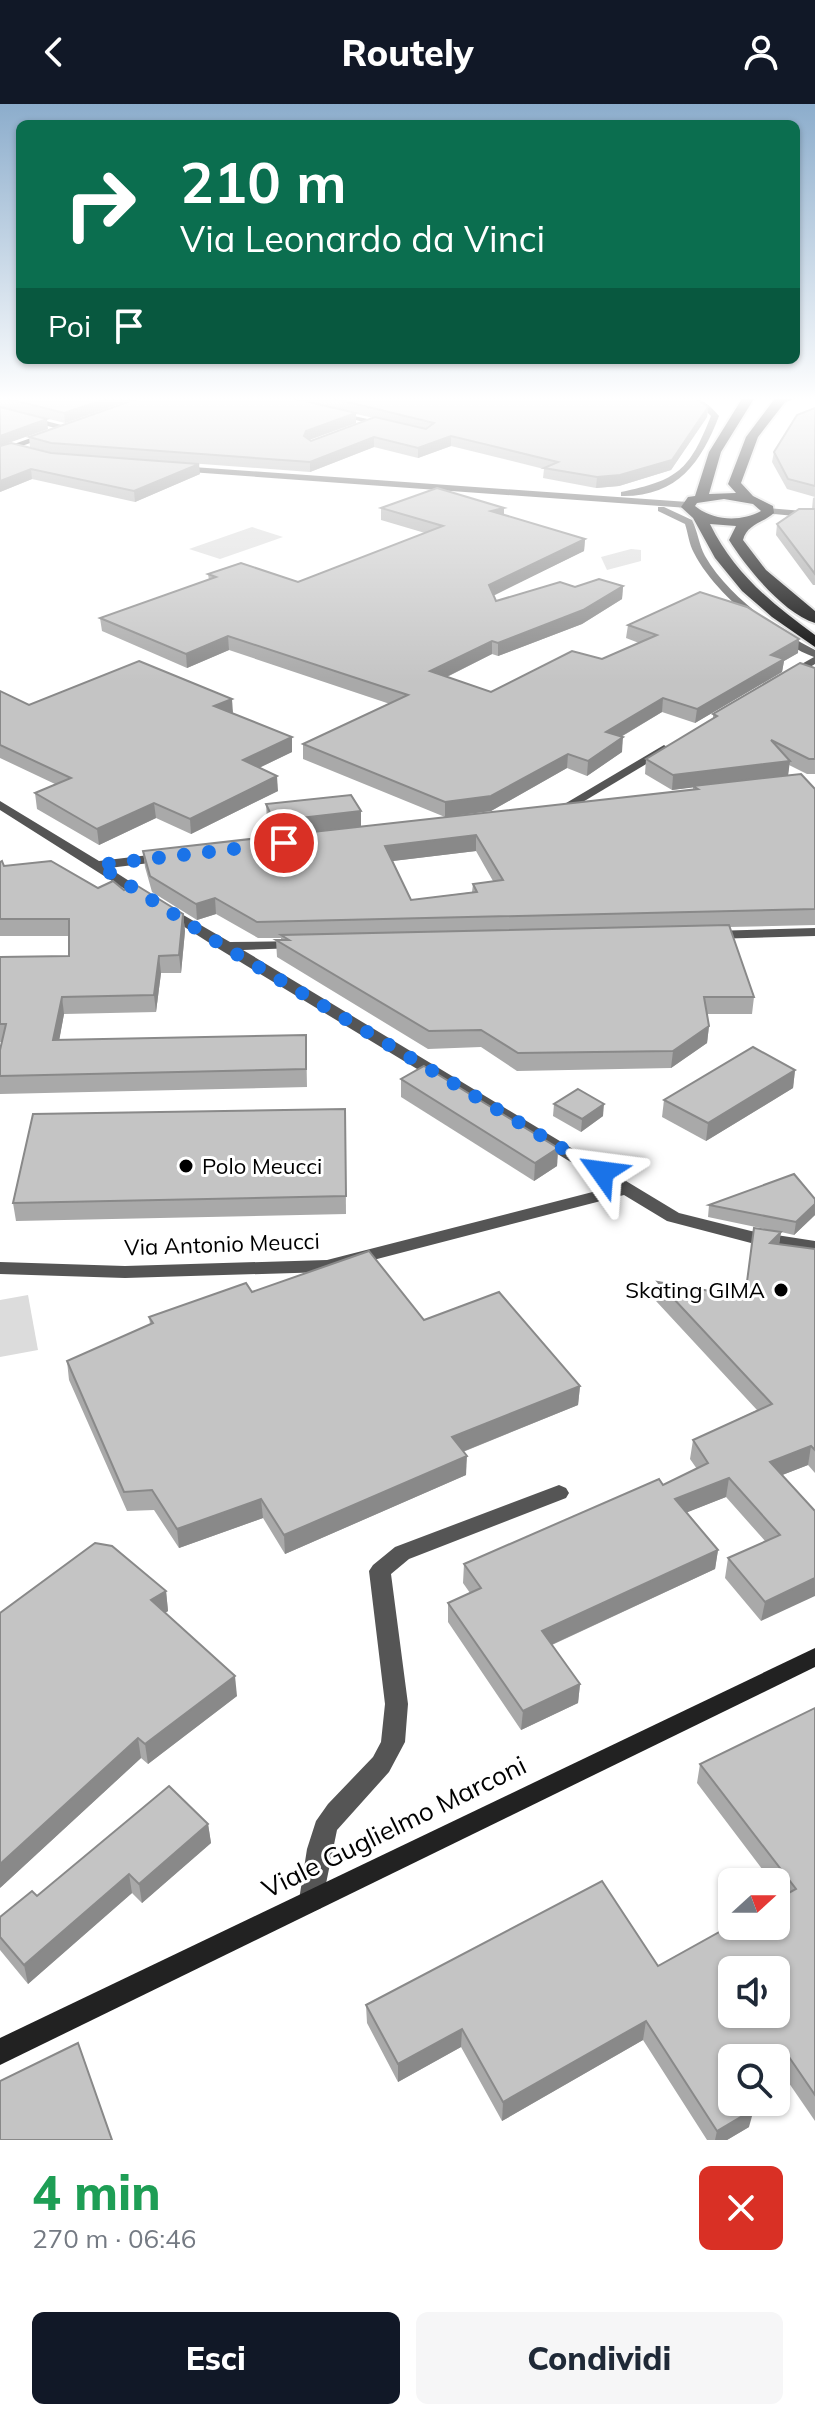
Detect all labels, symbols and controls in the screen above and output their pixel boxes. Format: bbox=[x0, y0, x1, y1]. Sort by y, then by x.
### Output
icon: back bbox=[32, 30, 76, 74]
text: Routely bbox=[341, 30, 474, 75]
icon: person bbox=[739, 30, 783, 74]
text: 210 m bbox=[180, 147, 347, 217]
icon: right bbox=[48, 152, 152, 256]
text: Via Leonardo da Vinci bbox=[180, 216, 545, 261]
icon: arrive bbox=[107, 304, 151, 348]
text: Poi bbox=[48, 307, 91, 345]
pin bbox=[250, 809, 318, 877]
icon: arrive bbox=[262, 821, 306, 865]
position arrow bbox=[560, 1130, 644, 1214]
place label: Polo Meucci bbox=[202, 1152, 322, 1180]
marker: Polo Meucci bbox=[177, 1157, 195, 1175]
street label: Via Antonio Meucci bbox=[124, 1227, 320, 1261]
place label: Skating GIMA bbox=[625, 1276, 765, 1304]
marker: Skating GIMA bbox=[772, 1281, 790, 1299]
street label: Viale Guglielmo Marconi bbox=[256, 1748, 531, 1905]
north arrow bbox=[718, 1868, 790, 1940]
map controls bbox=[718, 1868, 790, 2116]
button: sound bbox=[718, 1956, 790, 2028]
button: search bbox=[718, 2044, 790, 2116]
text: 4 min bbox=[32, 2162, 161, 2222]
button: close bbox=[699, 2166, 783, 2250]
text: 270 m · 06:46 bbox=[32, 2222, 196, 2255]
button: Esci bbox=[32, 2312, 400, 2404]
button: Condividi bbox=[416, 2312, 783, 2404]

